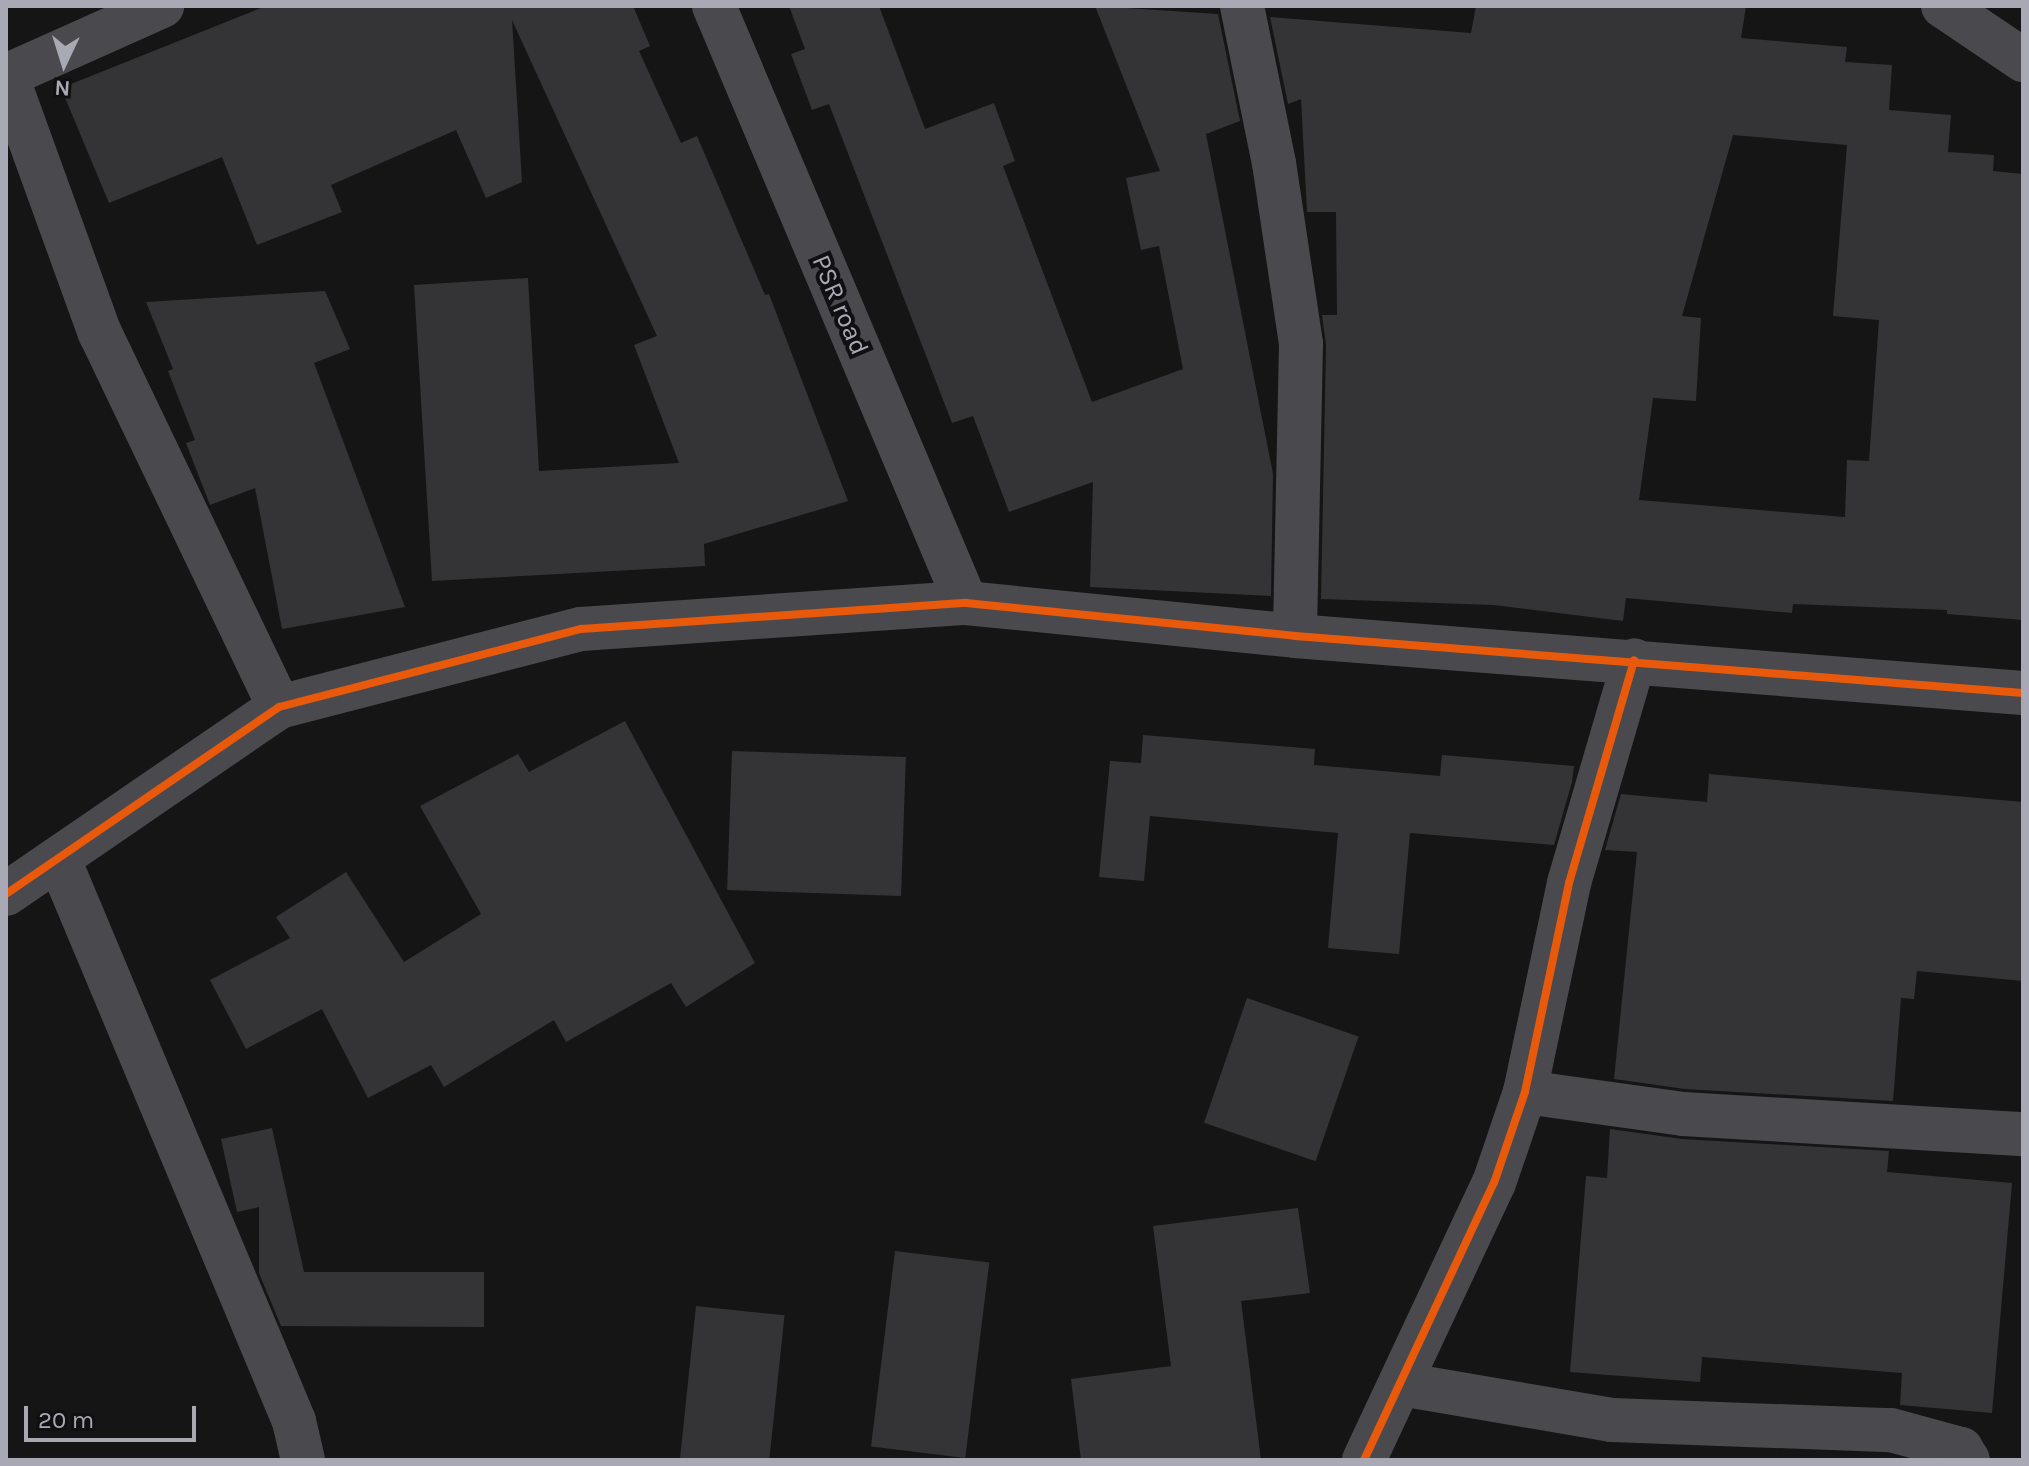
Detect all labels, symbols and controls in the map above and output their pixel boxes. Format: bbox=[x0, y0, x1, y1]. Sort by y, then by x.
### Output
north arrow bbox=[24, 24, 104, 104]
text: N bbox=[54, 74, 71, 101]
street label: PSR road bbox=[805, 250, 875, 360]
scale bar bbox=[28, 1390, 200, 1440]
text: 20 m bbox=[38, 1406, 94, 1434]

